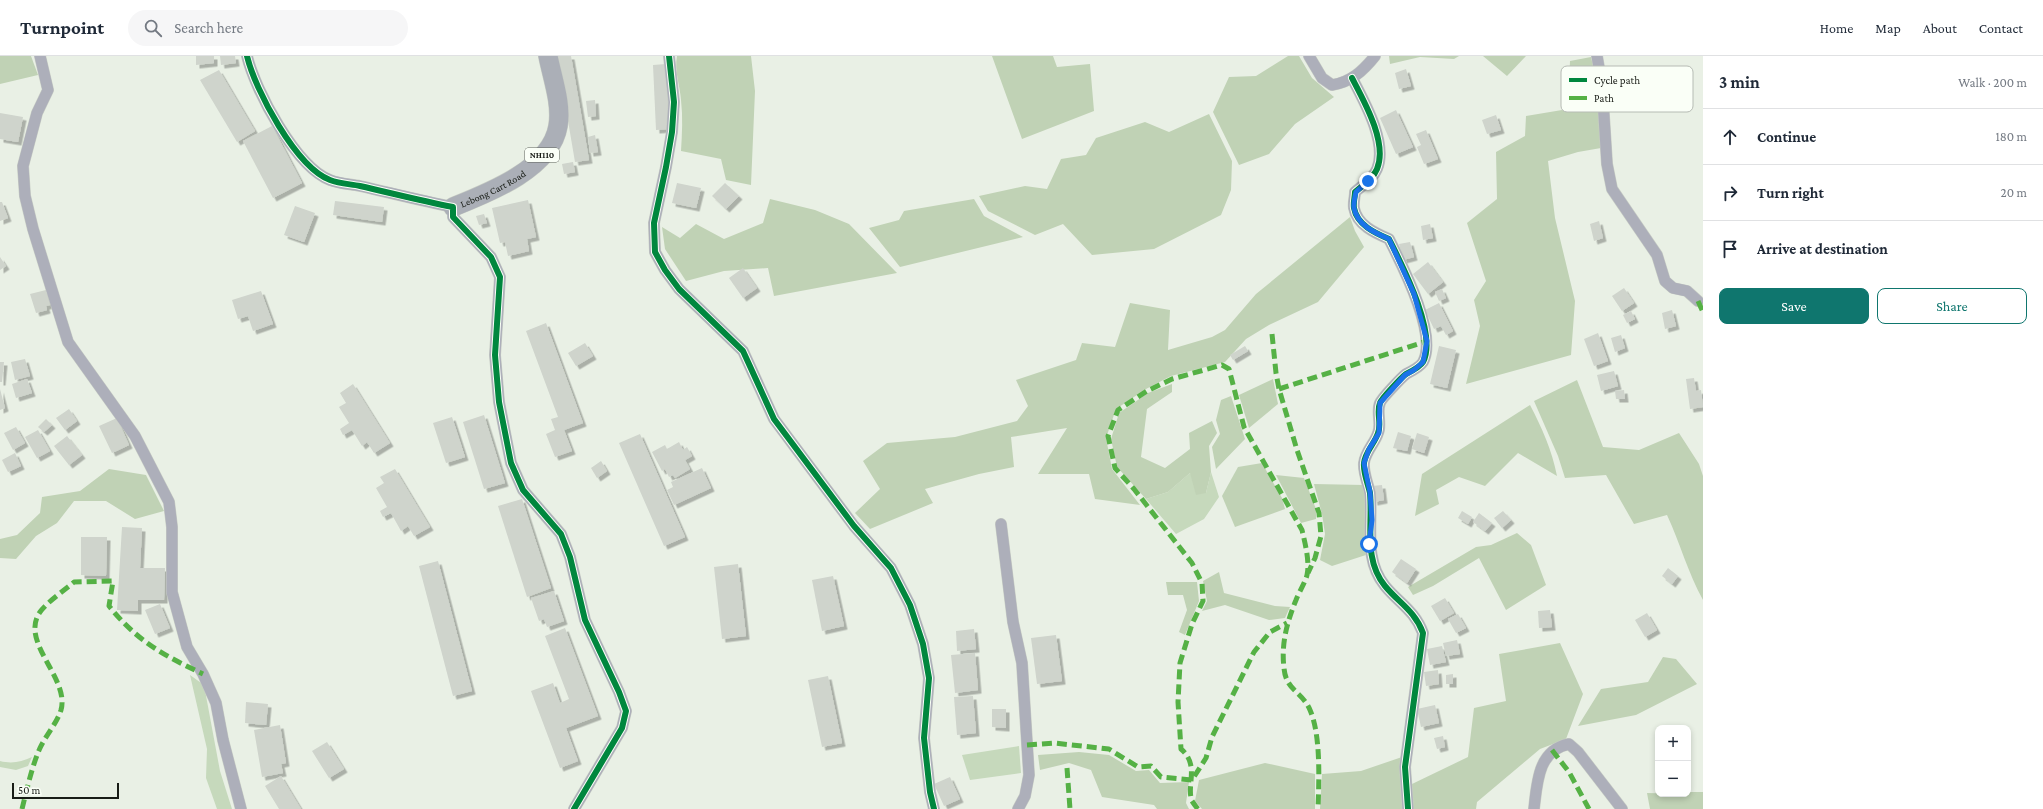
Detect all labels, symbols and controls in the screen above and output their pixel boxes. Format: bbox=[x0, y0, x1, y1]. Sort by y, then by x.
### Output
search box bbox=[128, 10, 408, 46]
text: Turnpoint bbox=[20, 17, 104, 38]
icon: search bbox=[142, 17, 164, 39]
text: Search here bbox=[174, 20, 243, 36]
text: Home bbox=[1820, 20, 1853, 36]
text: Map bbox=[1875, 20, 1901, 36]
text: About bbox=[1923, 20, 1957, 36]
text: Contact bbox=[1979, 20, 2023, 36]
legend bbox=[1561, 66, 1693, 112]
text: 3 min bbox=[1719, 73, 1760, 92]
text: Cycle path bbox=[1594, 74, 1640, 87]
text: Walk · 200 m bbox=[1958, 75, 2027, 90]
text: Path bbox=[1594, 92, 1614, 104]
icon: ahead bbox=[1719, 126, 1741, 148]
text: Continue bbox=[1757, 129, 1816, 145]
text: 180 m bbox=[1995, 129, 2027, 144]
road number: NH110 bbox=[525, 148, 559, 162]
street label: Lebong Cart Road bbox=[459, 167, 528, 209]
route end bbox=[1359, 172, 1377, 190]
icon: right bbox=[1719, 182, 1741, 204]
text: Turn right bbox=[1757, 185, 1824, 201]
text: 20 m bbox=[2001, 185, 2027, 200]
icon: arrive bbox=[1719, 238, 1741, 260]
text: Arrive at destination bbox=[1757, 241, 1888, 257]
button: Save bbox=[1719, 288, 1869, 324]
button: Share bbox=[1877, 288, 2027, 324]
route start bbox=[1360, 535, 1378, 553]
map controls bbox=[1655, 725, 1691, 797]
button: + bbox=[1655, 725, 1691, 761]
button: − bbox=[1655, 761, 1691, 797]
scale bar bbox=[12, 781, 119, 800]
text: 50 m bbox=[18, 784, 40, 796]

